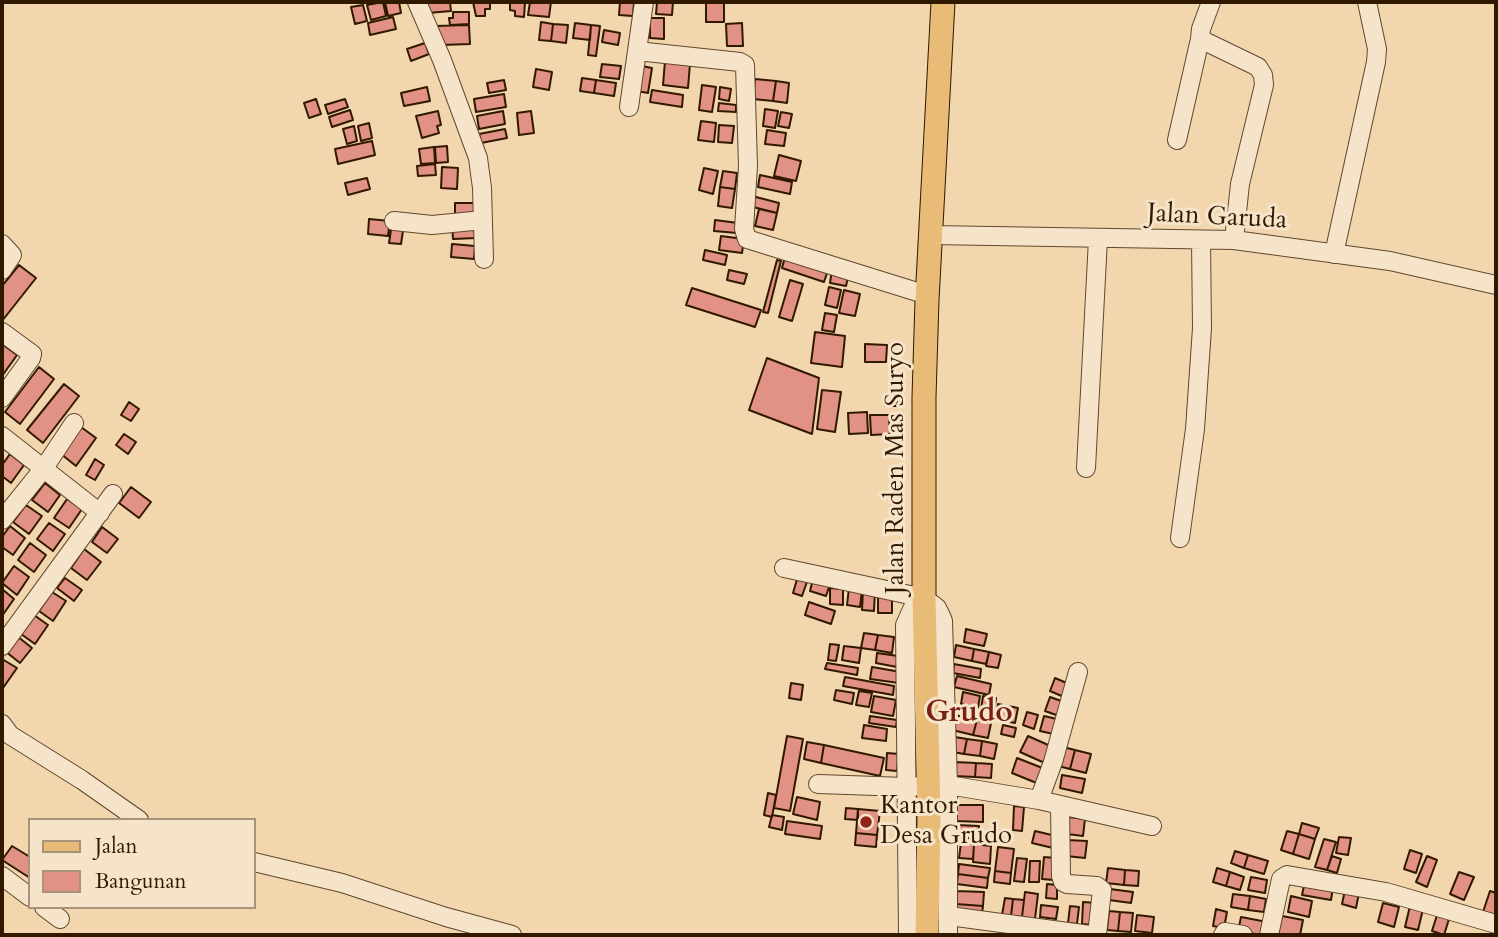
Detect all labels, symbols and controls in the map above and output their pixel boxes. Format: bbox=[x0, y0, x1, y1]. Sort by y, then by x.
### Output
street label: Jalan Garuda bbox=[1146, 199, 1288, 237]
street label: Jalan Raden Mas Suryo bbox=[881, 342, 913, 594]
district label: Grudo bbox=[925, 696, 1013, 732]
place label: Kantor Desa Grudo bbox=[880, 791, 1012, 852]
marker: Kantor Desa Grudo bbox=[858, 814, 874, 830]
legend bbox=[28, 818, 256, 909]
text: Jalan bbox=[95, 832, 138, 861]
text: Bangunan bbox=[95, 867, 187, 896]

